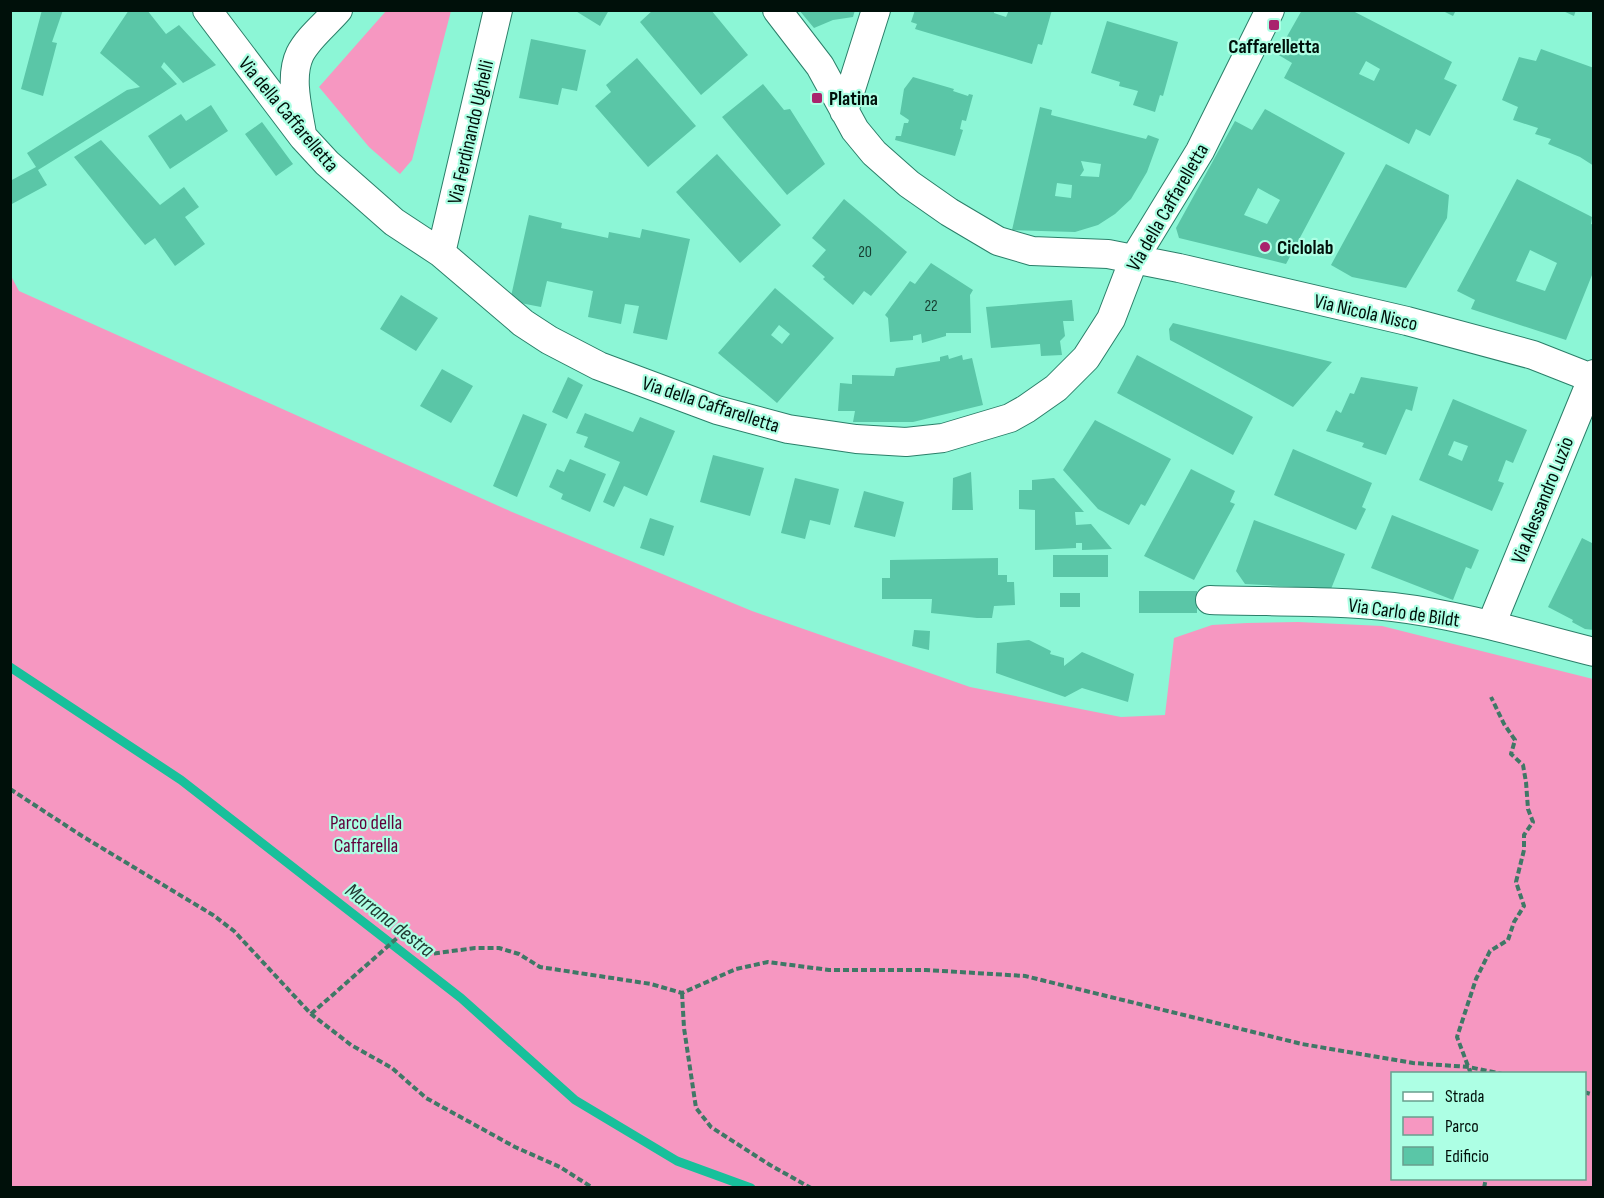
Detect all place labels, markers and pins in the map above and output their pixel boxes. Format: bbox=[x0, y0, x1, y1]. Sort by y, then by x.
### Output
marker: Caffarelletta bbox=[1267, 18, 1281, 32]
place label: Caffarelletta bbox=[1228, 35, 1320, 59]
place label: Platina bbox=[829, 87, 878, 111]
marker: Platina bbox=[810, 91, 824, 105]
place label: Ciclolab bbox=[1277, 236, 1333, 260]
marker: Ciclolab bbox=[1258, 240, 1272, 254]

